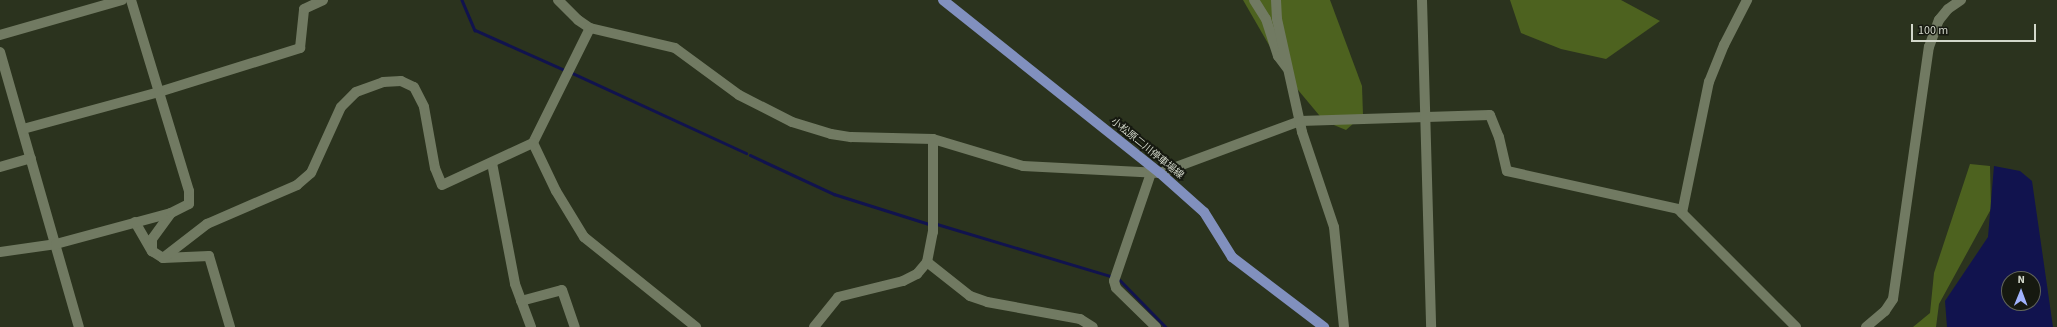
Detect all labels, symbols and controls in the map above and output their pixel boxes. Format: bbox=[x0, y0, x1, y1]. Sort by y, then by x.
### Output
scale bar bbox=[1913, 16, 2038, 42]
text: 100 m bbox=[1918, 22, 1948, 39]
street label: 小松原二川停車場線 bbox=[1108, 116, 1186, 182]
north arrow bbox=[2001, 271, 2041, 311]
text: N bbox=[2017, 272, 2025, 287]

